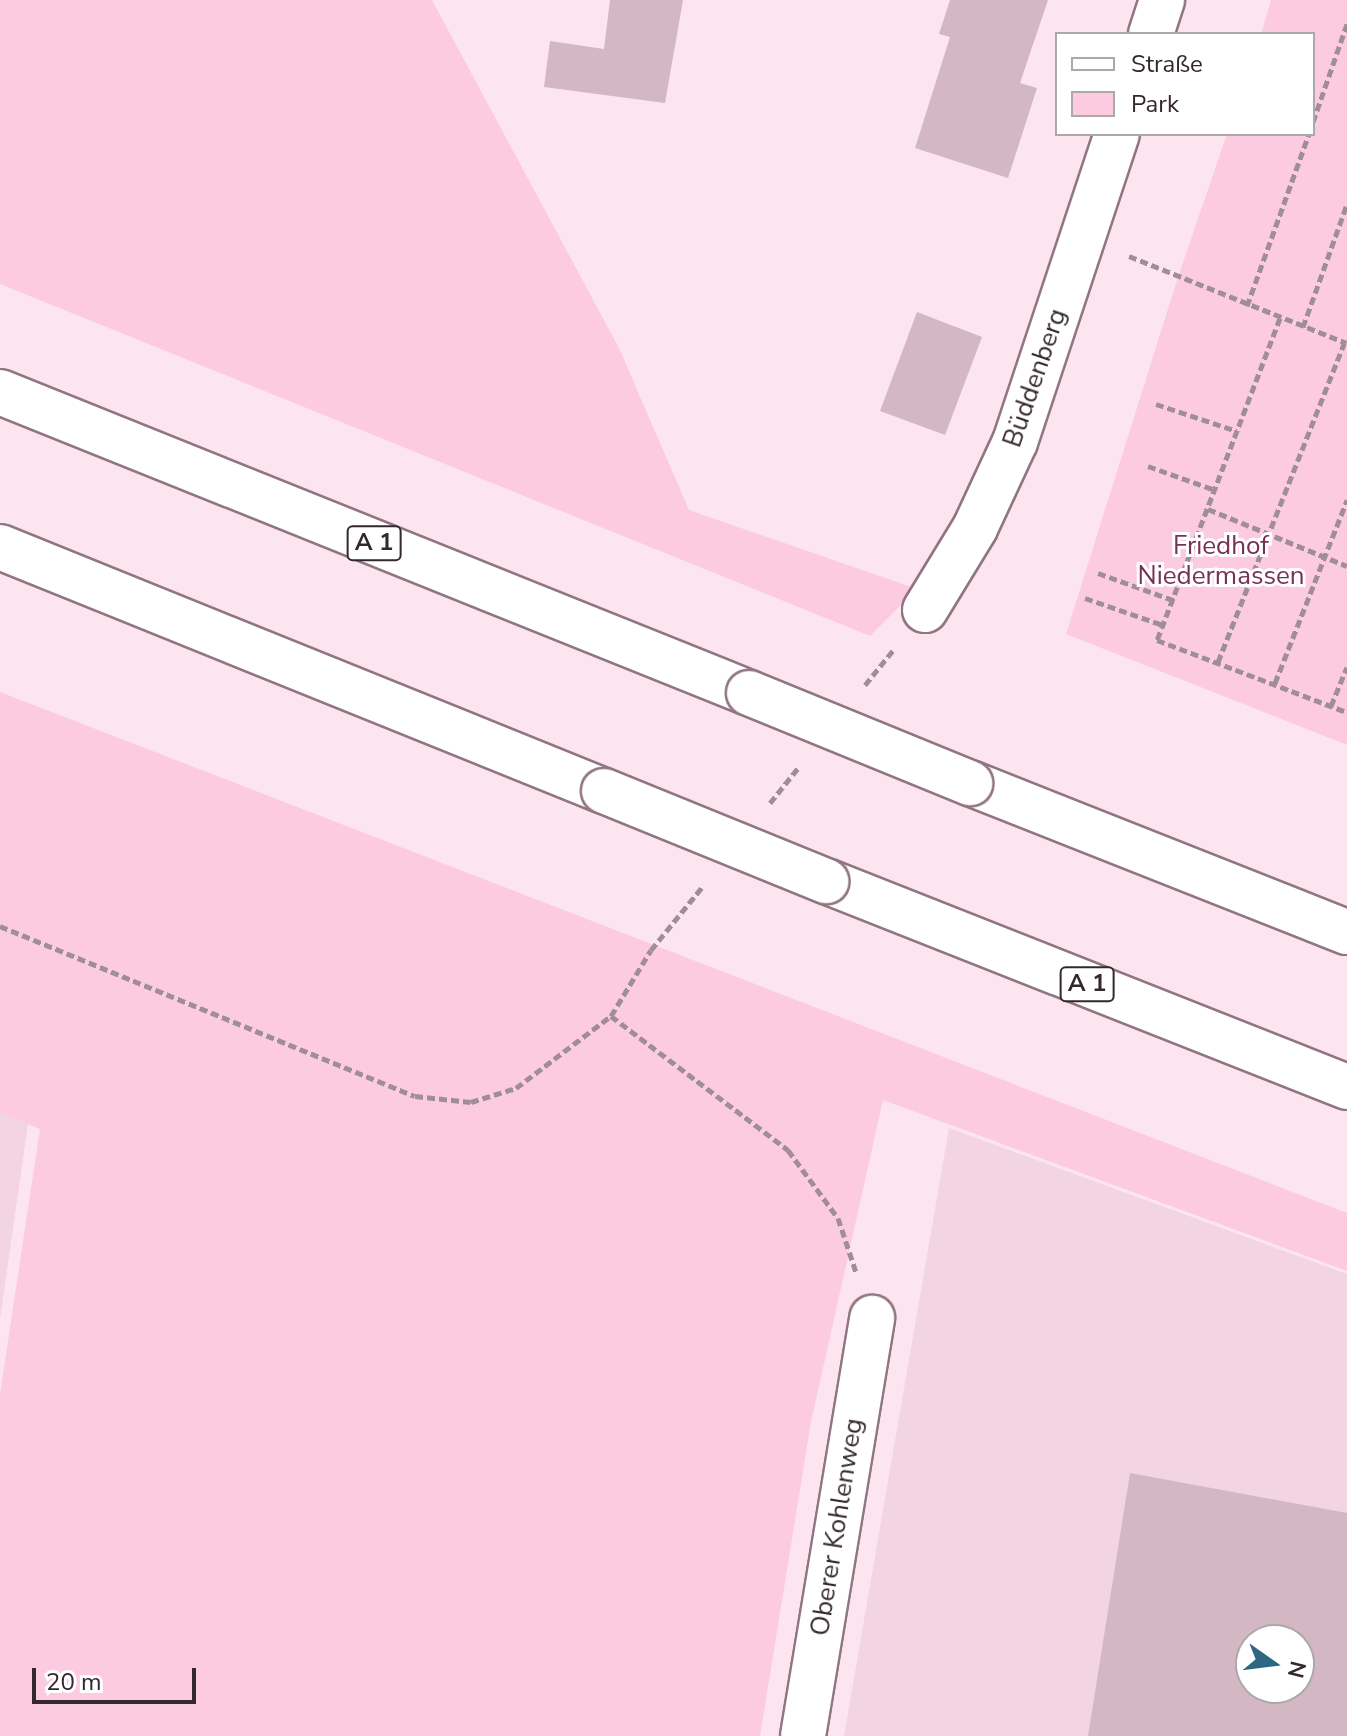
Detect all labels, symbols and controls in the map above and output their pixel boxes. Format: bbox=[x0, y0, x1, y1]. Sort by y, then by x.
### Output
legend bbox=[1055, 32, 1315, 136]
text: Straße bbox=[1131, 48, 1203, 80]
text: Park bbox=[1131, 88, 1179, 120]
street label: Büddenberg bbox=[997, 305, 1073, 451]
road number: A 1 bbox=[346, 523, 402, 563]
park label: Friedhof Niedermassen bbox=[1137, 530, 1305, 592]
road number: A 1 bbox=[1059, 964, 1115, 1004]
street label: Oberer Kohlenweg bbox=[804, 1416, 870, 1638]
north arrow bbox=[1235, 1624, 1315, 1704]
scale bar bbox=[36, 1652, 200, 1702]
text: N bbox=[1280, 1658, 1313, 1681]
text: 20 m bbox=[46, 1666, 102, 1698]

